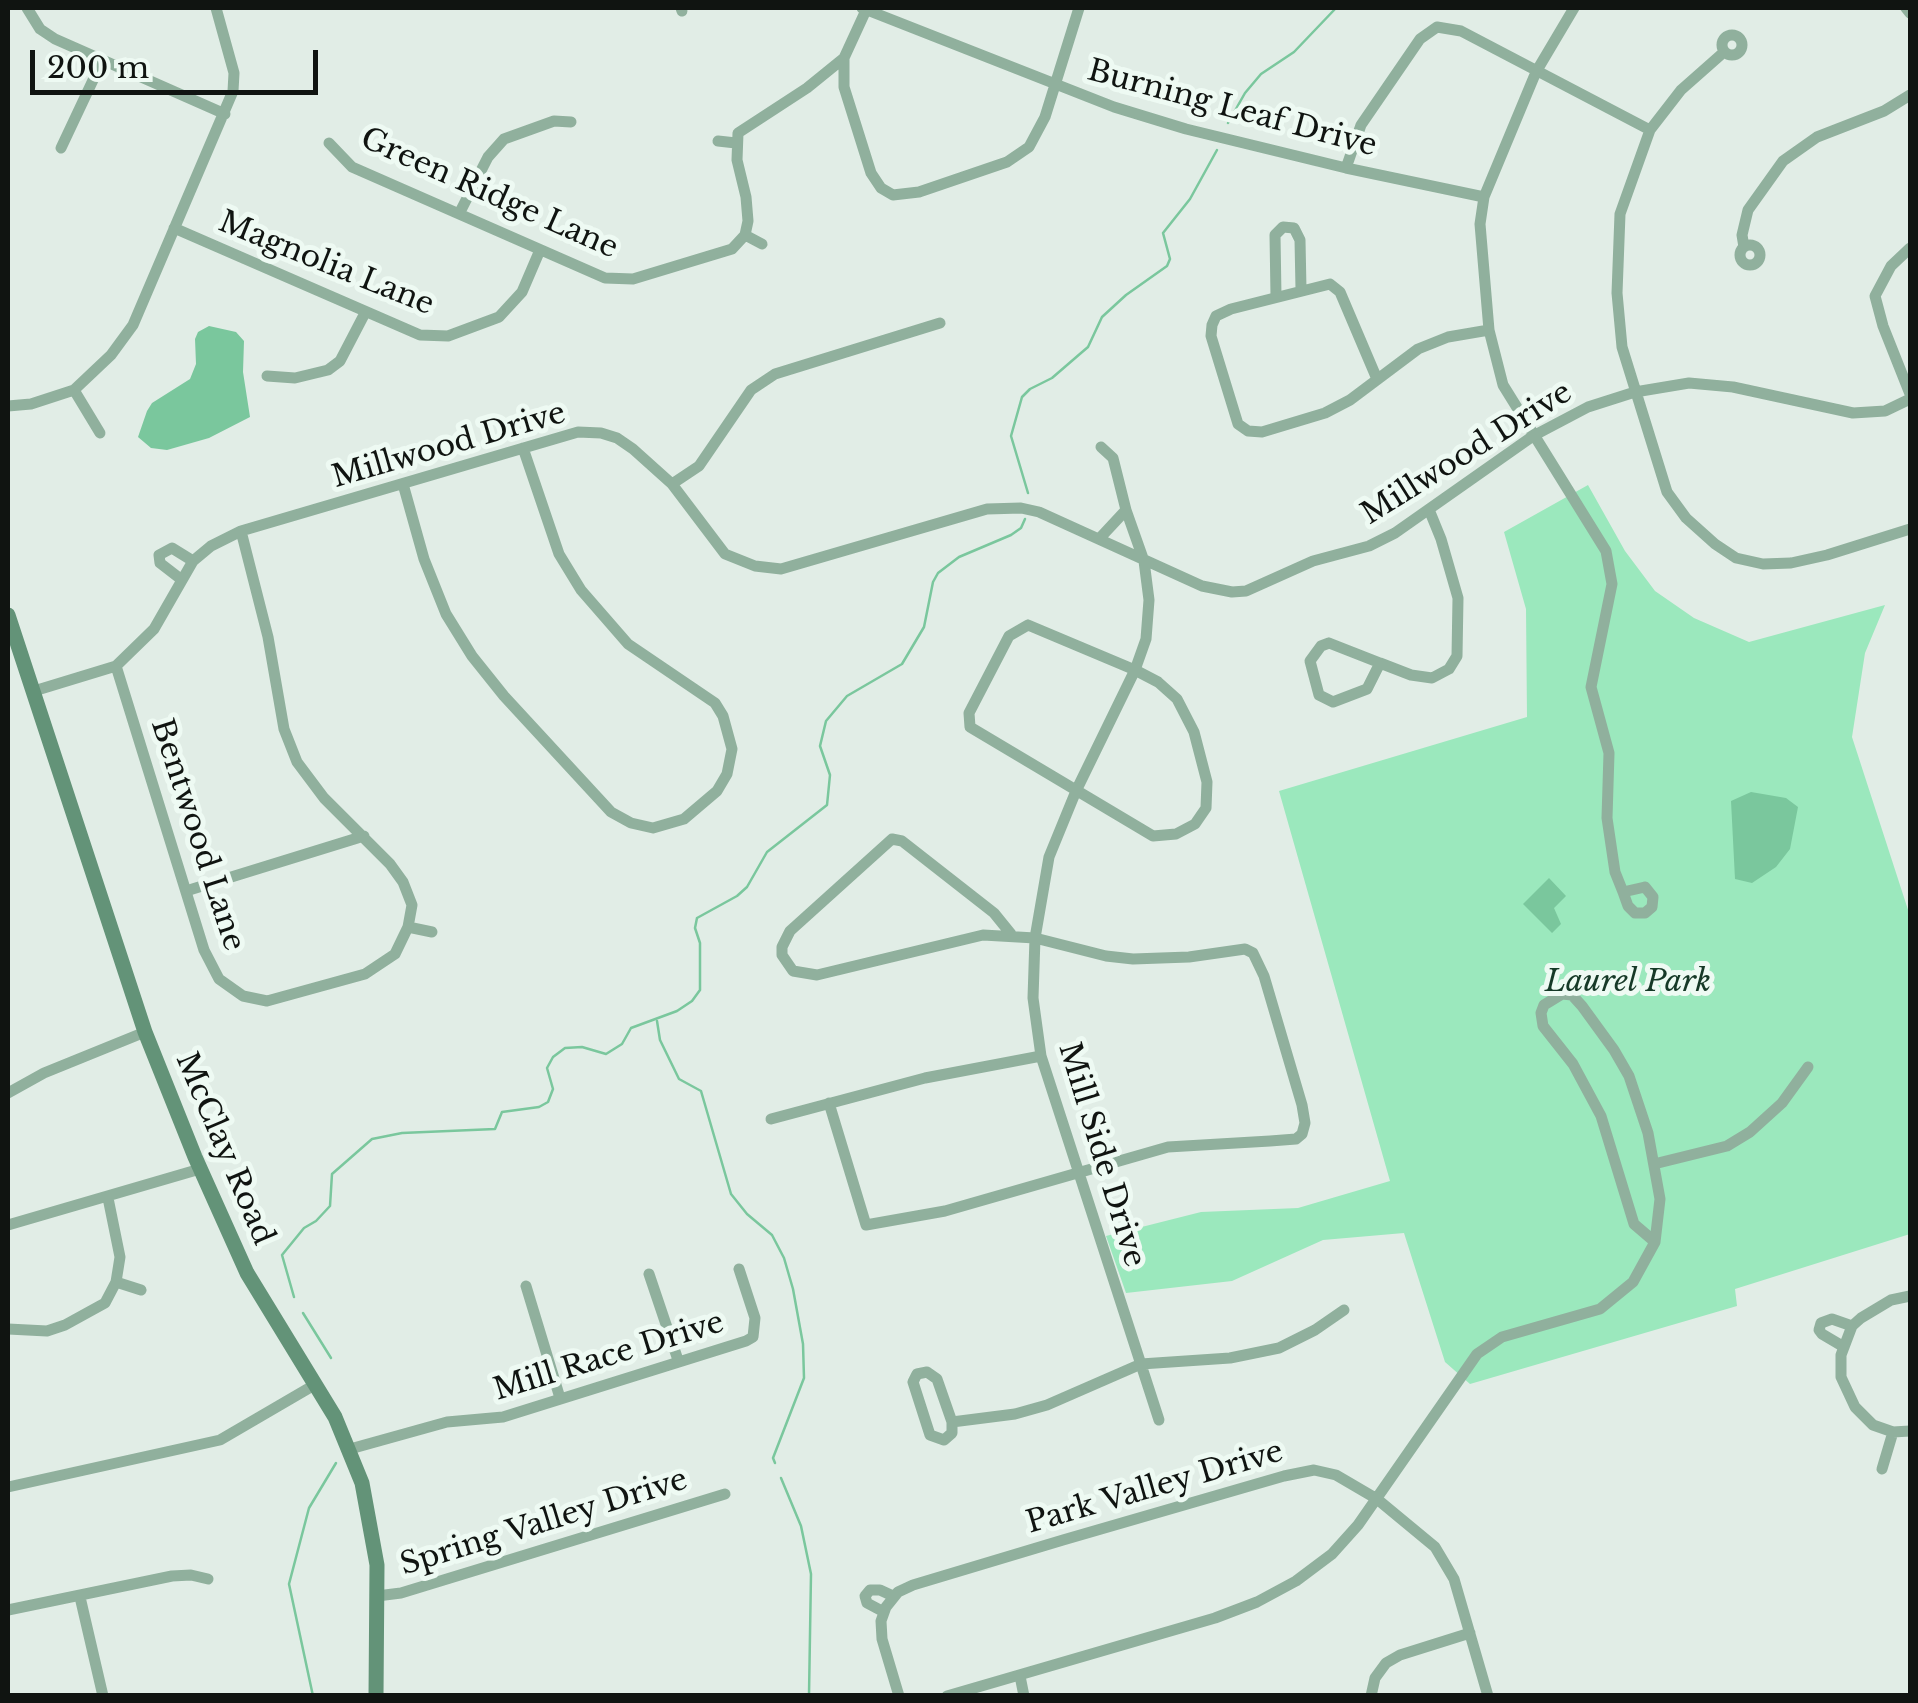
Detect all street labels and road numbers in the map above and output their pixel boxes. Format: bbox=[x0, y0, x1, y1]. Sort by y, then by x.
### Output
street label: Burning Leaf Drive bbox=[1084, 53, 1380, 165]
street label: Green Ridge Lane bbox=[355, 121, 623, 267]
street label: Magnolia Lane bbox=[213, 204, 439, 324]
street label: Millwood Drive bbox=[1355, 375, 1579, 533]
street label: Millwood Drive bbox=[328, 395, 570, 497]
street label: Bentwood Lane bbox=[143, 715, 251, 955]
street label: Mill Side Drive bbox=[1050, 1039, 1152, 1271]
street label: McClay Road bbox=[167, 1047, 281, 1251]
street label: Mill Race Drive bbox=[489, 1305, 729, 1409]
street label: Park Valley Drive bbox=[1022, 1434, 1288, 1542]
street label: Spring Valley Drive bbox=[396, 1462, 692, 1584]

